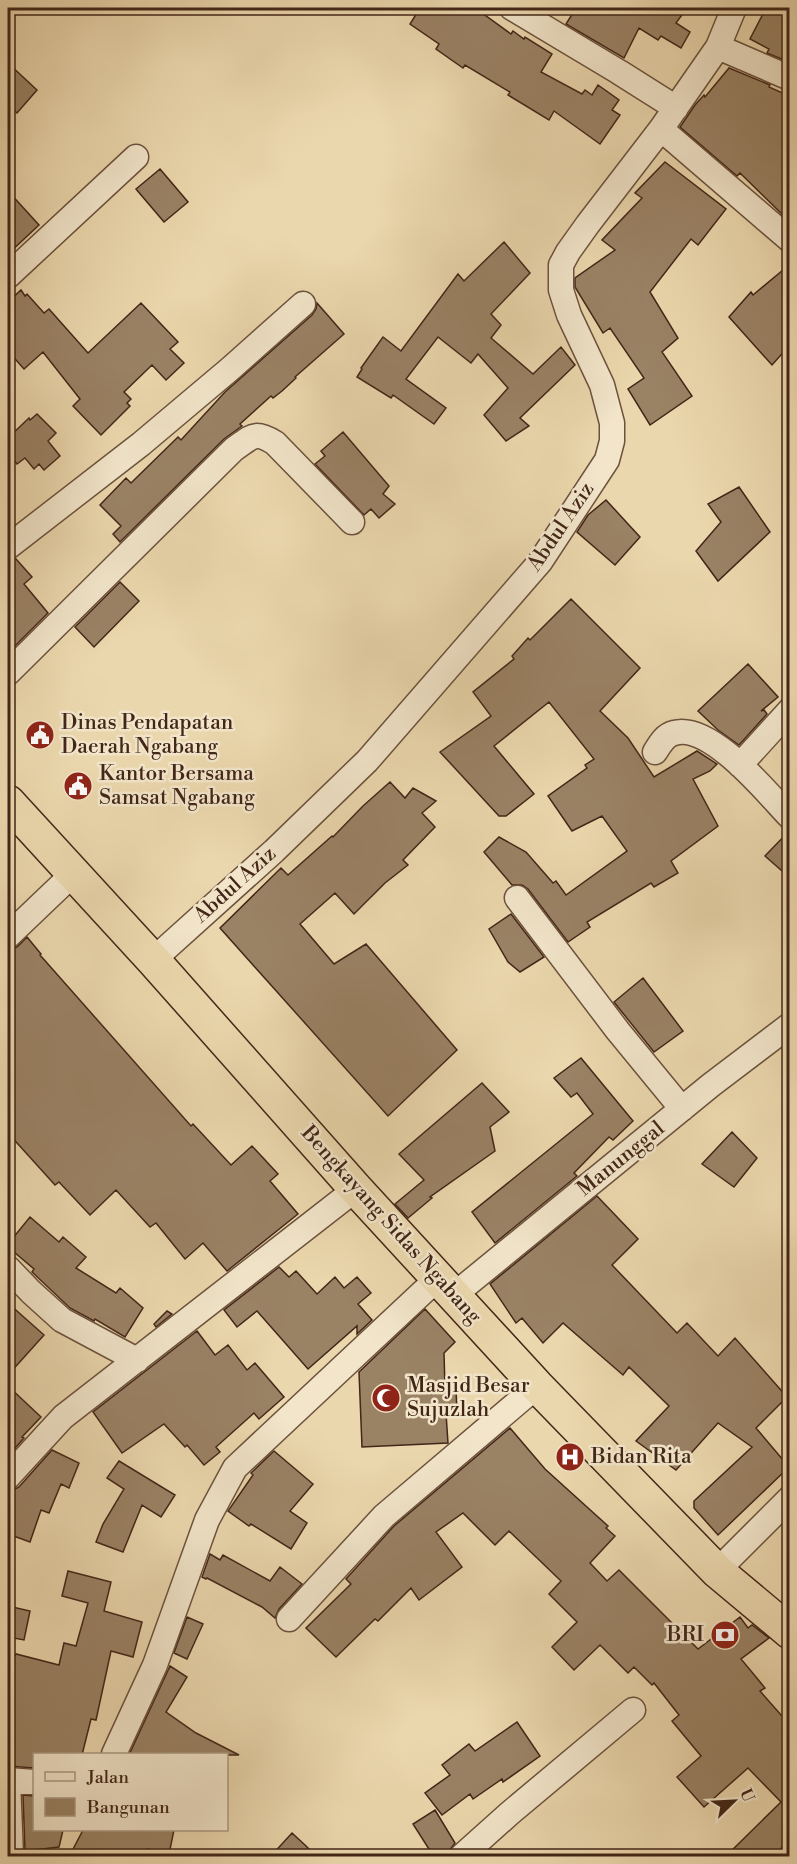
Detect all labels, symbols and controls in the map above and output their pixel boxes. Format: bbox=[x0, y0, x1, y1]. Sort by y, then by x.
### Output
street label: Abdul Aziz bbox=[521, 477, 600, 577]
place label: Dinas Pendapatan Daerah Ngabang bbox=[61, 710, 234, 760]
public building icon: Dinas Pendapatan Daerah Ngabang bbox=[24, 719, 56, 751]
place label: Kantor Bersama Samsat Ngabang bbox=[99, 761, 255, 811]
public building icon: Kantor Bersama Samsat Ngabang bbox=[62, 770, 94, 802]
street label: Abdul Aziz bbox=[188, 841, 282, 929]
street label: Manunggal bbox=[572, 1116, 670, 1202]
street label: Bengkayang Sidas Ngabang bbox=[295, 1120, 487, 1329]
place label: Masjid Besar Sujuzlah bbox=[407, 1373, 530, 1423]
mosque icon: Masjid Besar Sujuzlah bbox=[370, 1382, 402, 1414]
hospital icon: Bidan Rita bbox=[554, 1441, 586, 1473]
place label: Bidan Rita bbox=[590, 1444, 692, 1470]
bank icon: BRI bbox=[709, 1619, 741, 1651]
place label: BRI bbox=[666, 1622, 704, 1648]
legend bbox=[33, 1753, 228, 1831]
text: Jalan bbox=[86, 1766, 129, 1789]
north arrow bbox=[704, 1771, 764, 1831]
text: U bbox=[735, 1786, 759, 1806]
text: Bangunan bbox=[86, 1796, 170, 1819]

